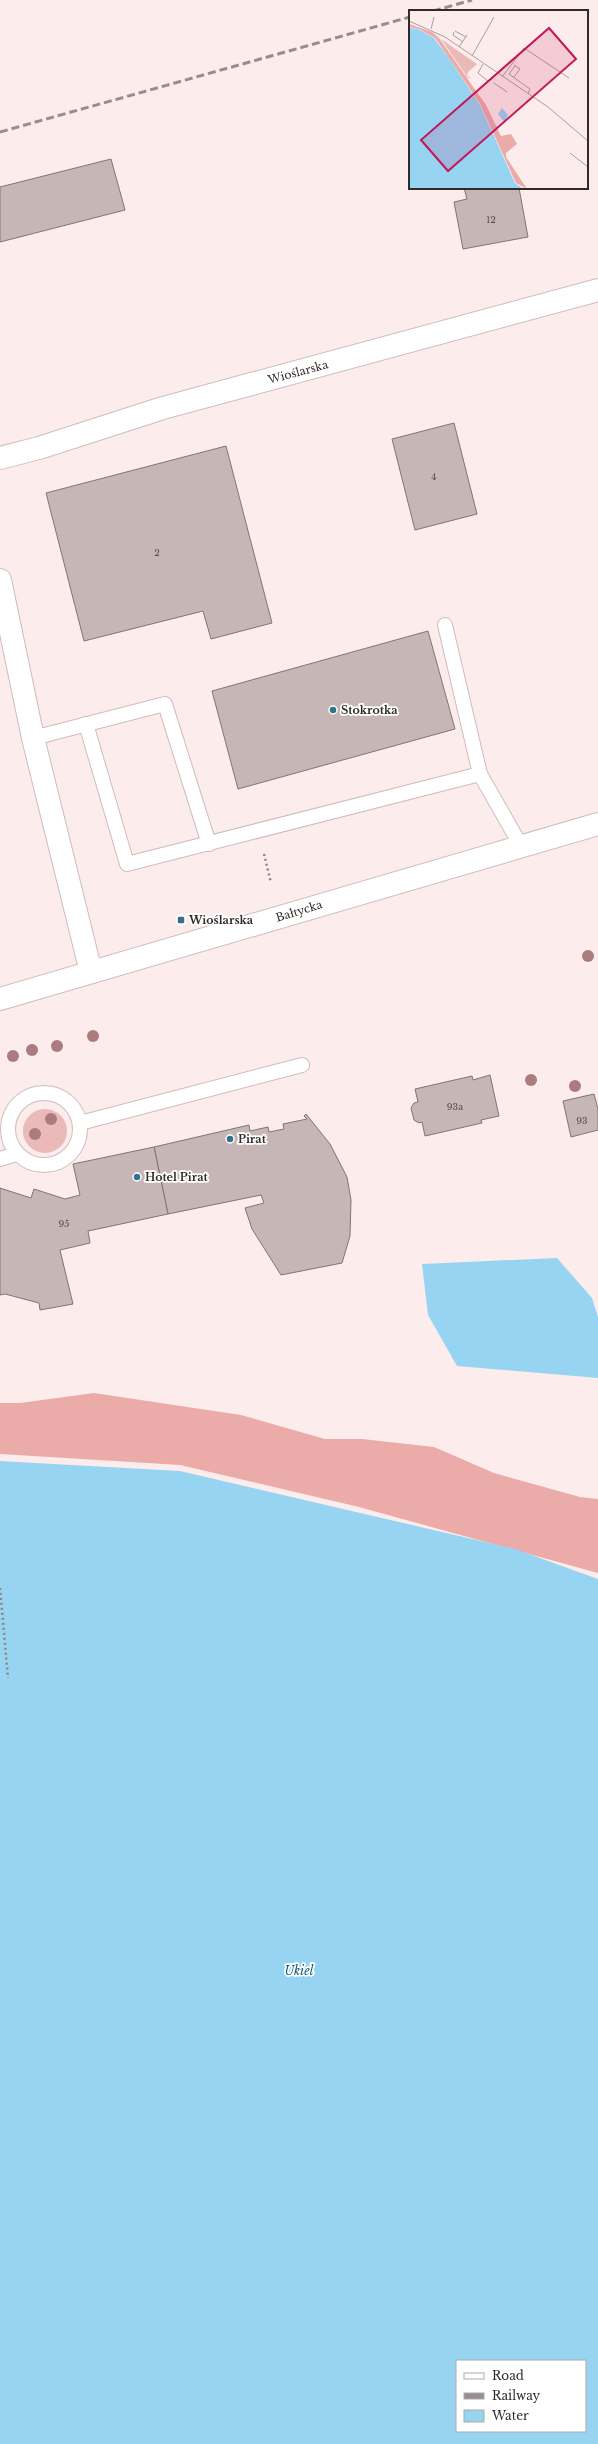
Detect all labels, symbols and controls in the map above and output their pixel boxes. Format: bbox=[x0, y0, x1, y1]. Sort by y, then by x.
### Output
inset map bbox=[409, 10, 588, 189]
house number: 12 bbox=[486, 214, 496, 225]
street label: Wioślarska bbox=[265, 357, 330, 387]
house number: 4 bbox=[431, 471, 437, 482]
house number: 2 bbox=[154, 547, 160, 558]
place label: Stokrotka bbox=[341, 703, 398, 717]
marker: Stokrotka bbox=[328, 705, 338, 715]
street label: Bałtycka bbox=[274, 897, 325, 925]
place label: Wioślarska bbox=[188, 913, 254, 927]
marker: Wioślarska bbox=[176, 915, 186, 925]
house number: 93a bbox=[447, 1101, 463, 1112]
house number: 93 bbox=[576, 1115, 588, 1126]
place label: Pirat bbox=[238, 1132, 267, 1146]
marker: Pirat bbox=[225, 1134, 235, 1144]
place label: Hotel Pirat bbox=[145, 1170, 209, 1184]
marker: Hotel Pirat bbox=[132, 1172, 142, 1182]
house number: 95 bbox=[59, 1218, 69, 1229]
water label: Ukiel bbox=[285, 1963, 314, 1978]
legend bbox=[456, 2360, 586, 2432]
text: Road bbox=[492, 2368, 524, 2383]
text: Railway bbox=[492, 2388, 541, 2403]
text: Water bbox=[491, 2408, 529, 2423]

